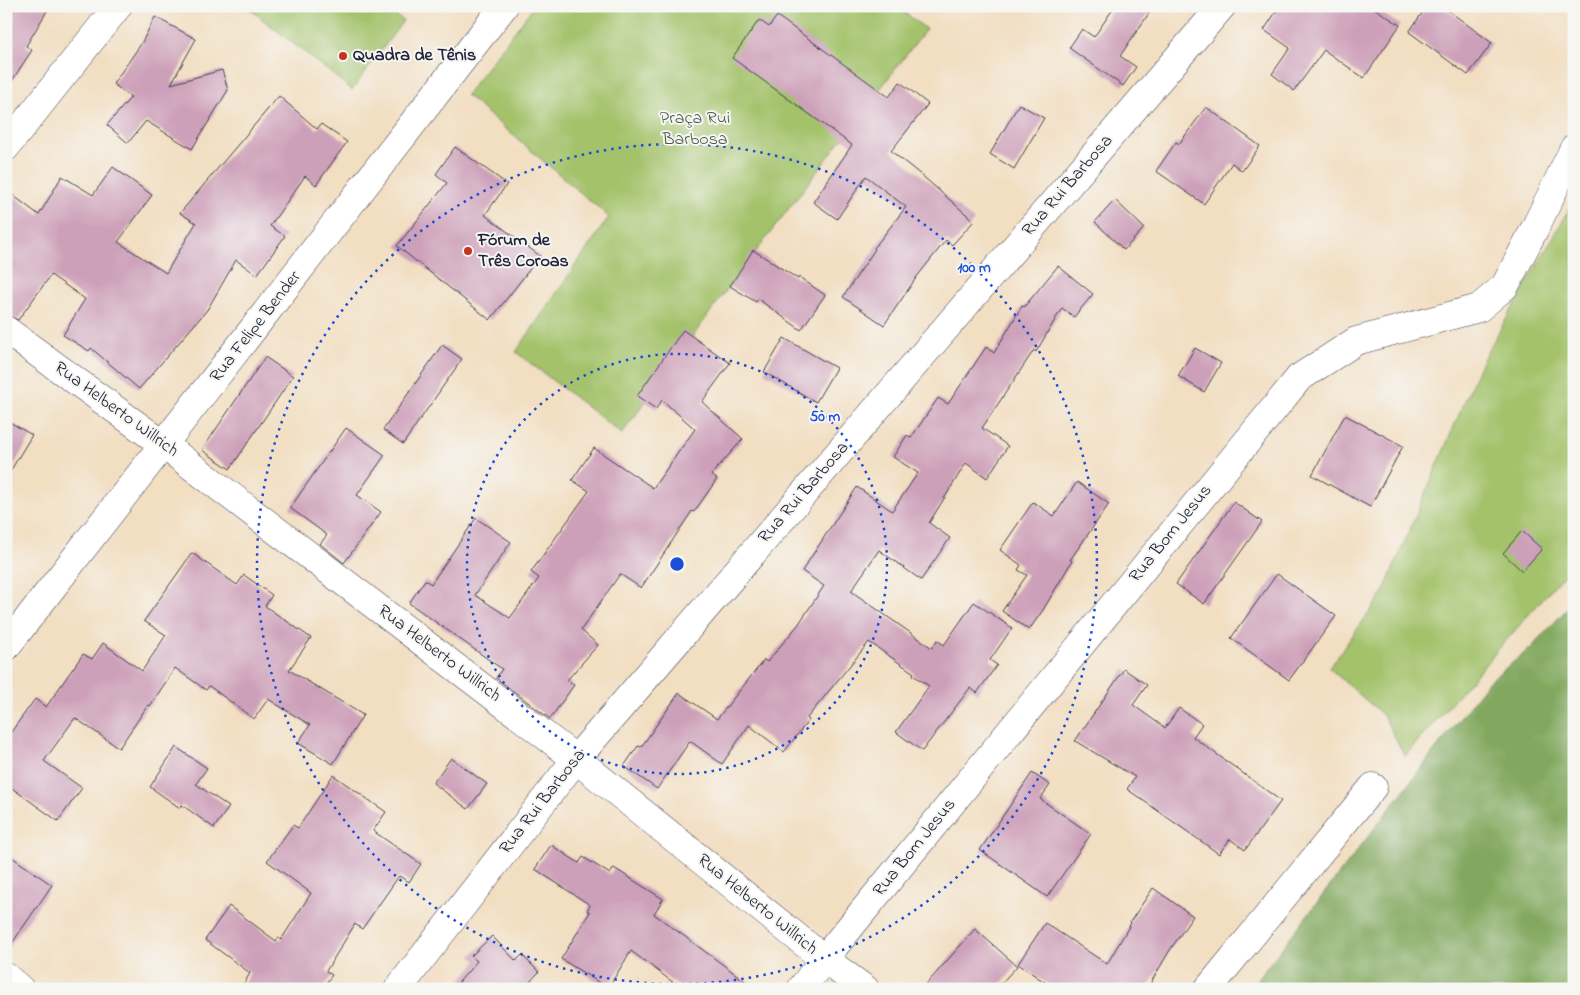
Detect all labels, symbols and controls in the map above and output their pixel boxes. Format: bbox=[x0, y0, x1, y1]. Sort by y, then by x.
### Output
place label: Quadra de Tênis bbox=[353, 43, 476, 69]
marker: Quadra de Tênis bbox=[337, 50, 349, 62]
park label: Praça Rui Barbosa bbox=[660, 106, 730, 153]
street label: Rua Rui Barbosa bbox=[1016, 129, 1120, 243]
place label: Fórum de Três Coroas bbox=[477, 228, 569, 275]
marker: Fórum de Três Coroas bbox=[462, 245, 474, 257]
text: 100 m bbox=[957, 257, 991, 279]
street label: Rua Felipe Bender bbox=[204, 265, 308, 388]
street label: Rua Helberto Willrich bbox=[48, 356, 184, 464]
text: 50 m bbox=[810, 406, 841, 428]
street label: Rua Rui Barbosa bbox=[752, 436, 856, 550]
street label: Rua Bom Jesus bbox=[1123, 479, 1219, 589]
centre of rings bbox=[668, 555, 686, 573]
street label: Rua Helberto Willrich bbox=[372, 599, 506, 709]
street label: Rua Rui Barbosa bbox=[494, 744, 592, 860]
street label: Rua Bom Jesus bbox=[867, 793, 963, 903]
street label: Rua Helberto Willrich bbox=[691, 848, 823, 962]

